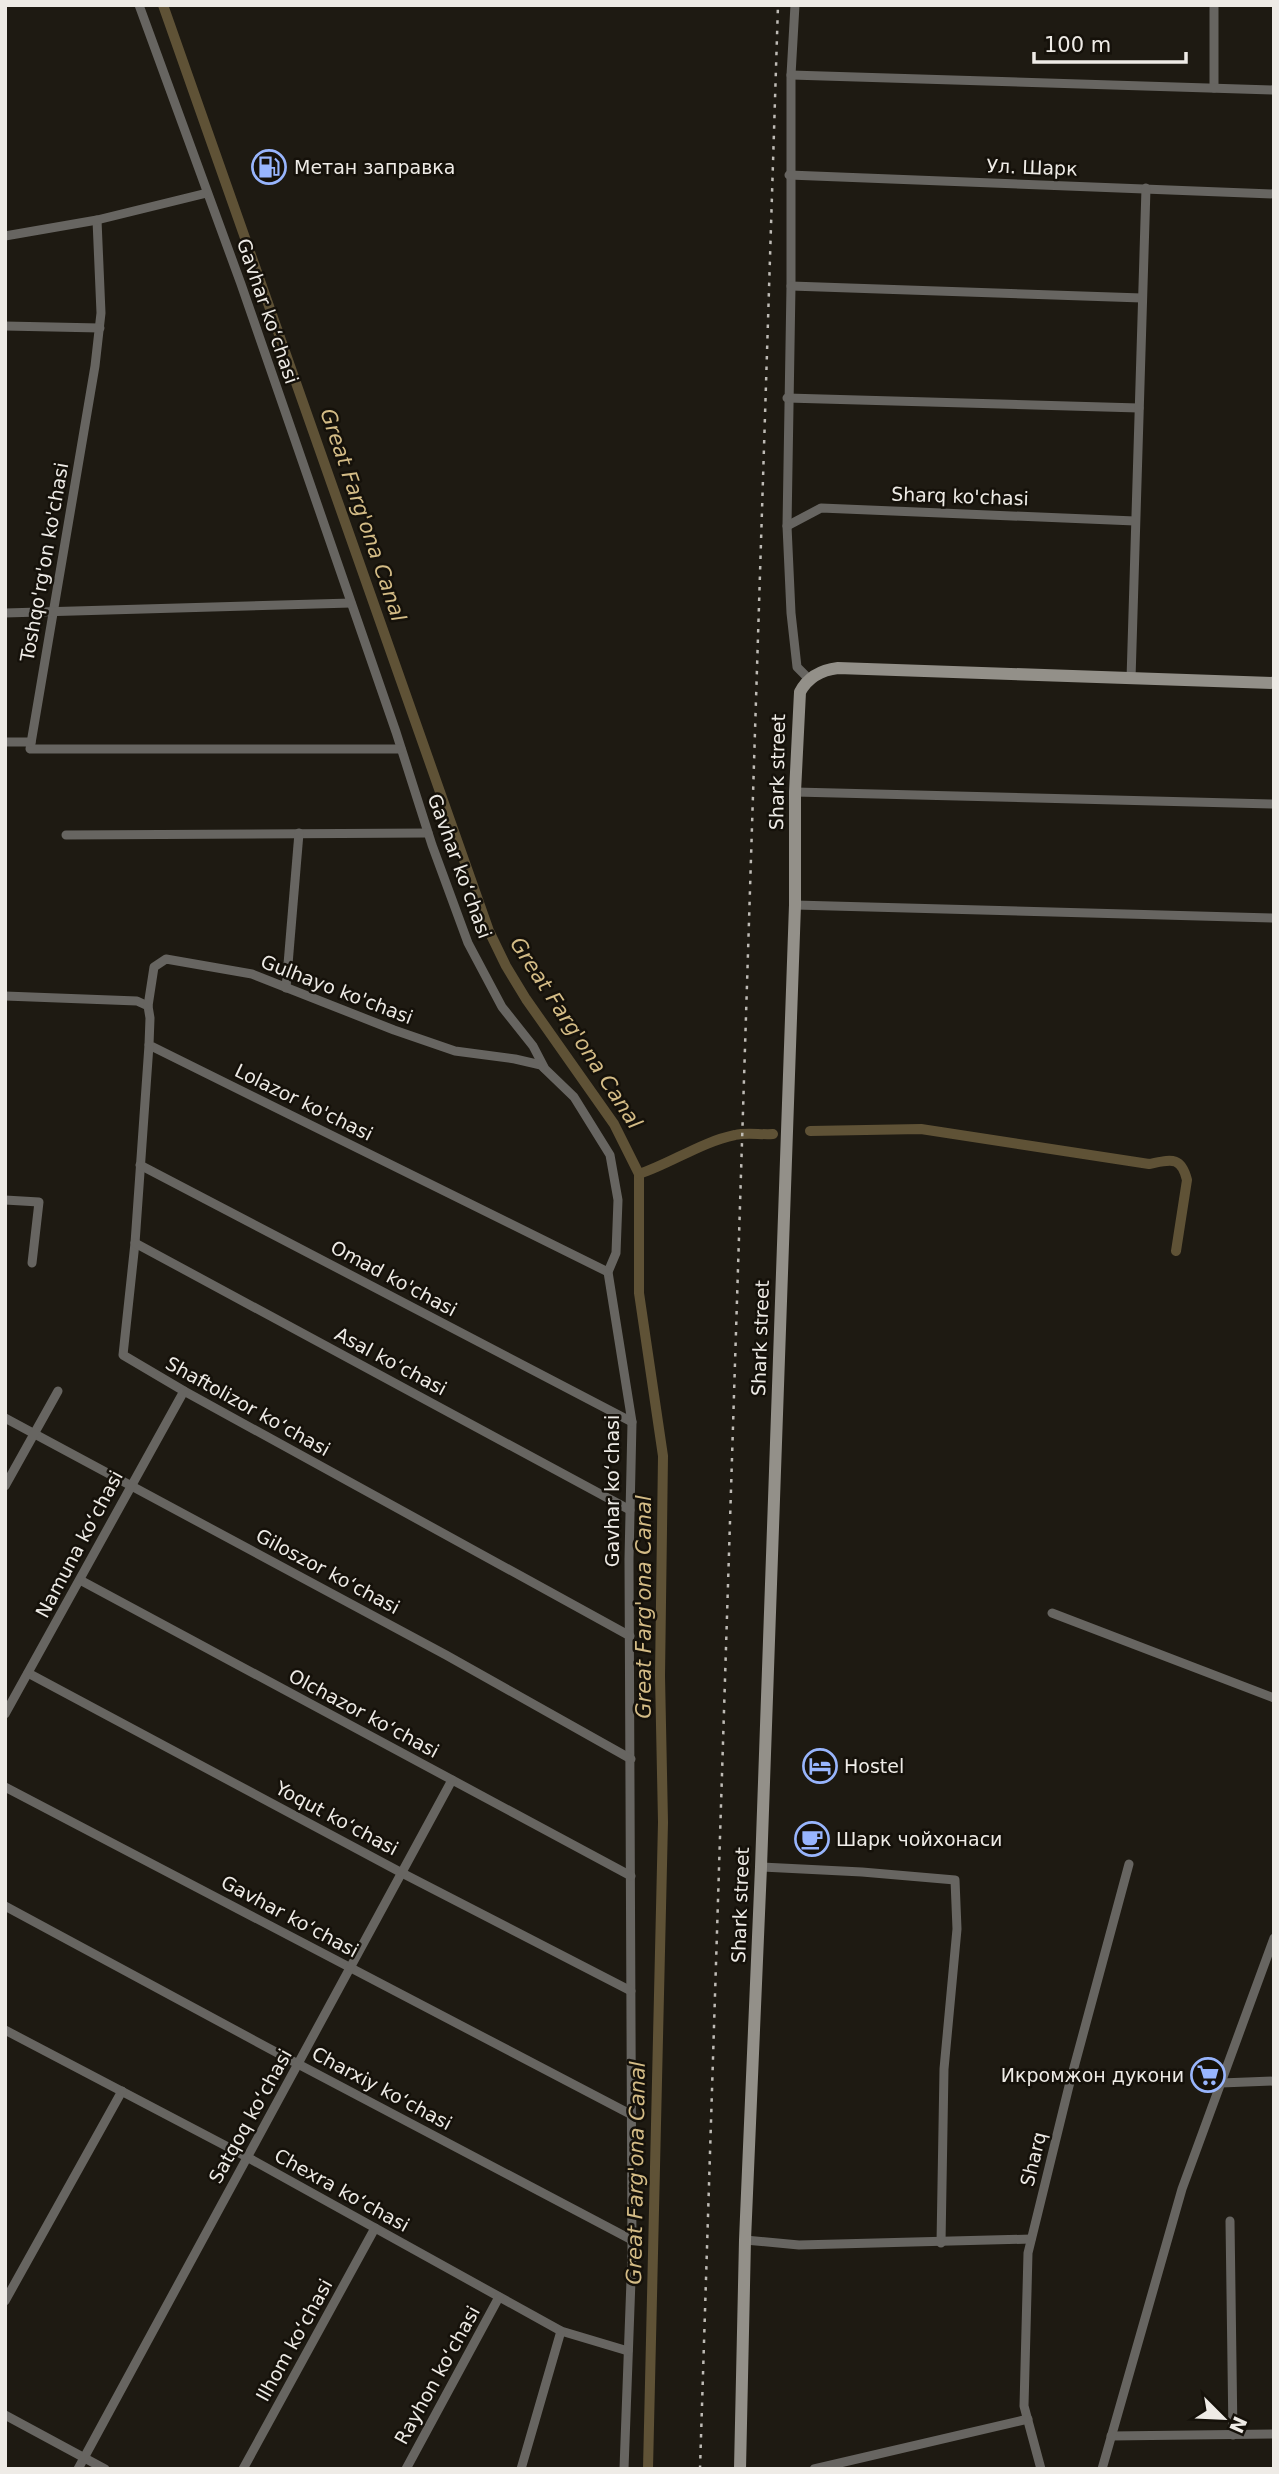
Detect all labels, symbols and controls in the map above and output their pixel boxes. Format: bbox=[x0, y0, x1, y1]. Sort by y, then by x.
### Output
scale bar bbox=[1034, 21, 1186, 65]
text: 100 m bbox=[1044, 33, 1111, 57]
fuel station icon: Метан заправка bbox=[250, 148, 288, 186]
street label: Ул. Шарк bbox=[986, 154, 1078, 180]
place label: Метан заправка bbox=[294, 156, 455, 178]
street label: Gavhar koʻchasi bbox=[233, 235, 303, 387]
water label: Great Farg'ona Canal bbox=[315, 405, 411, 625]
street label: Toshqo'rg'on ko'chasi bbox=[15, 461, 72, 664]
street label: Sharq ko'chasi bbox=[891, 483, 1029, 509]
street label: Shark street bbox=[765, 714, 789, 830]
street label: Gavhar koʻchasi bbox=[424, 791, 496, 941]
water label: Great Farg'ona Canal bbox=[505, 933, 647, 1133]
street label: Gulhayo ko'chasi bbox=[258, 950, 416, 1028]
street label: Lolazor ko'chasi bbox=[231, 1059, 377, 1145]
street label: Omad ko'chasi bbox=[327, 1235, 461, 1321]
street label: Shark street bbox=[747, 1280, 773, 1396]
street label: Asal koʻchasi bbox=[331, 1322, 451, 1400]
street label: Shaftolizor koʻchasi bbox=[162, 1352, 334, 1460]
street label: Gavhar koʻchasi bbox=[601, 1415, 623, 1567]
street label: Namuna koʻchasi bbox=[31, 1467, 127, 1621]
water label: Great Farg'ona Canal bbox=[632, 1495, 656, 1719]
street label: Giloszor koʻchasi bbox=[252, 1524, 404, 1618]
street label: Olchazor koʻchasi bbox=[285, 1664, 443, 1762]
hotel icon: Hostel bbox=[801, 1747, 839, 1785]
place label: Hostel bbox=[844, 1755, 904, 1777]
street label: Yoqut koʻchasi bbox=[271, 1776, 402, 1860]
cafe icon: Шарк чойхонаси bbox=[793, 1820, 831, 1858]
place label: Шарк чойхонаси bbox=[836, 1828, 1002, 1850]
street label: Shark street bbox=[727, 1847, 753, 1963]
street label: Gavhar koʻchasi bbox=[218, 1871, 362, 1961]
street label: Charxiy koʻchasi bbox=[308, 2042, 456, 2134]
street label: Satqoq koʻchasi bbox=[204, 2045, 296, 2187]
supermarket icon: Икромжон дукони bbox=[1189, 2056, 1227, 2094]
water label: Great Farg'ona Canal bbox=[622, 2061, 650, 2285]
place label: Икромжон дукони bbox=[1001, 2064, 1184, 2086]
street label: Sharq bbox=[1016, 2130, 1050, 2188]
street label: Chexra koʻchasi bbox=[271, 2144, 413, 2236]
street label: Ilhom koʻchasi bbox=[251, 2275, 337, 2405]
street label: Rayhon koʻchasi bbox=[390, 2302, 484, 2448]
north arrow bbox=[1188, 2383, 1258, 2453]
text: N bbox=[1225, 2413, 1252, 2437]

